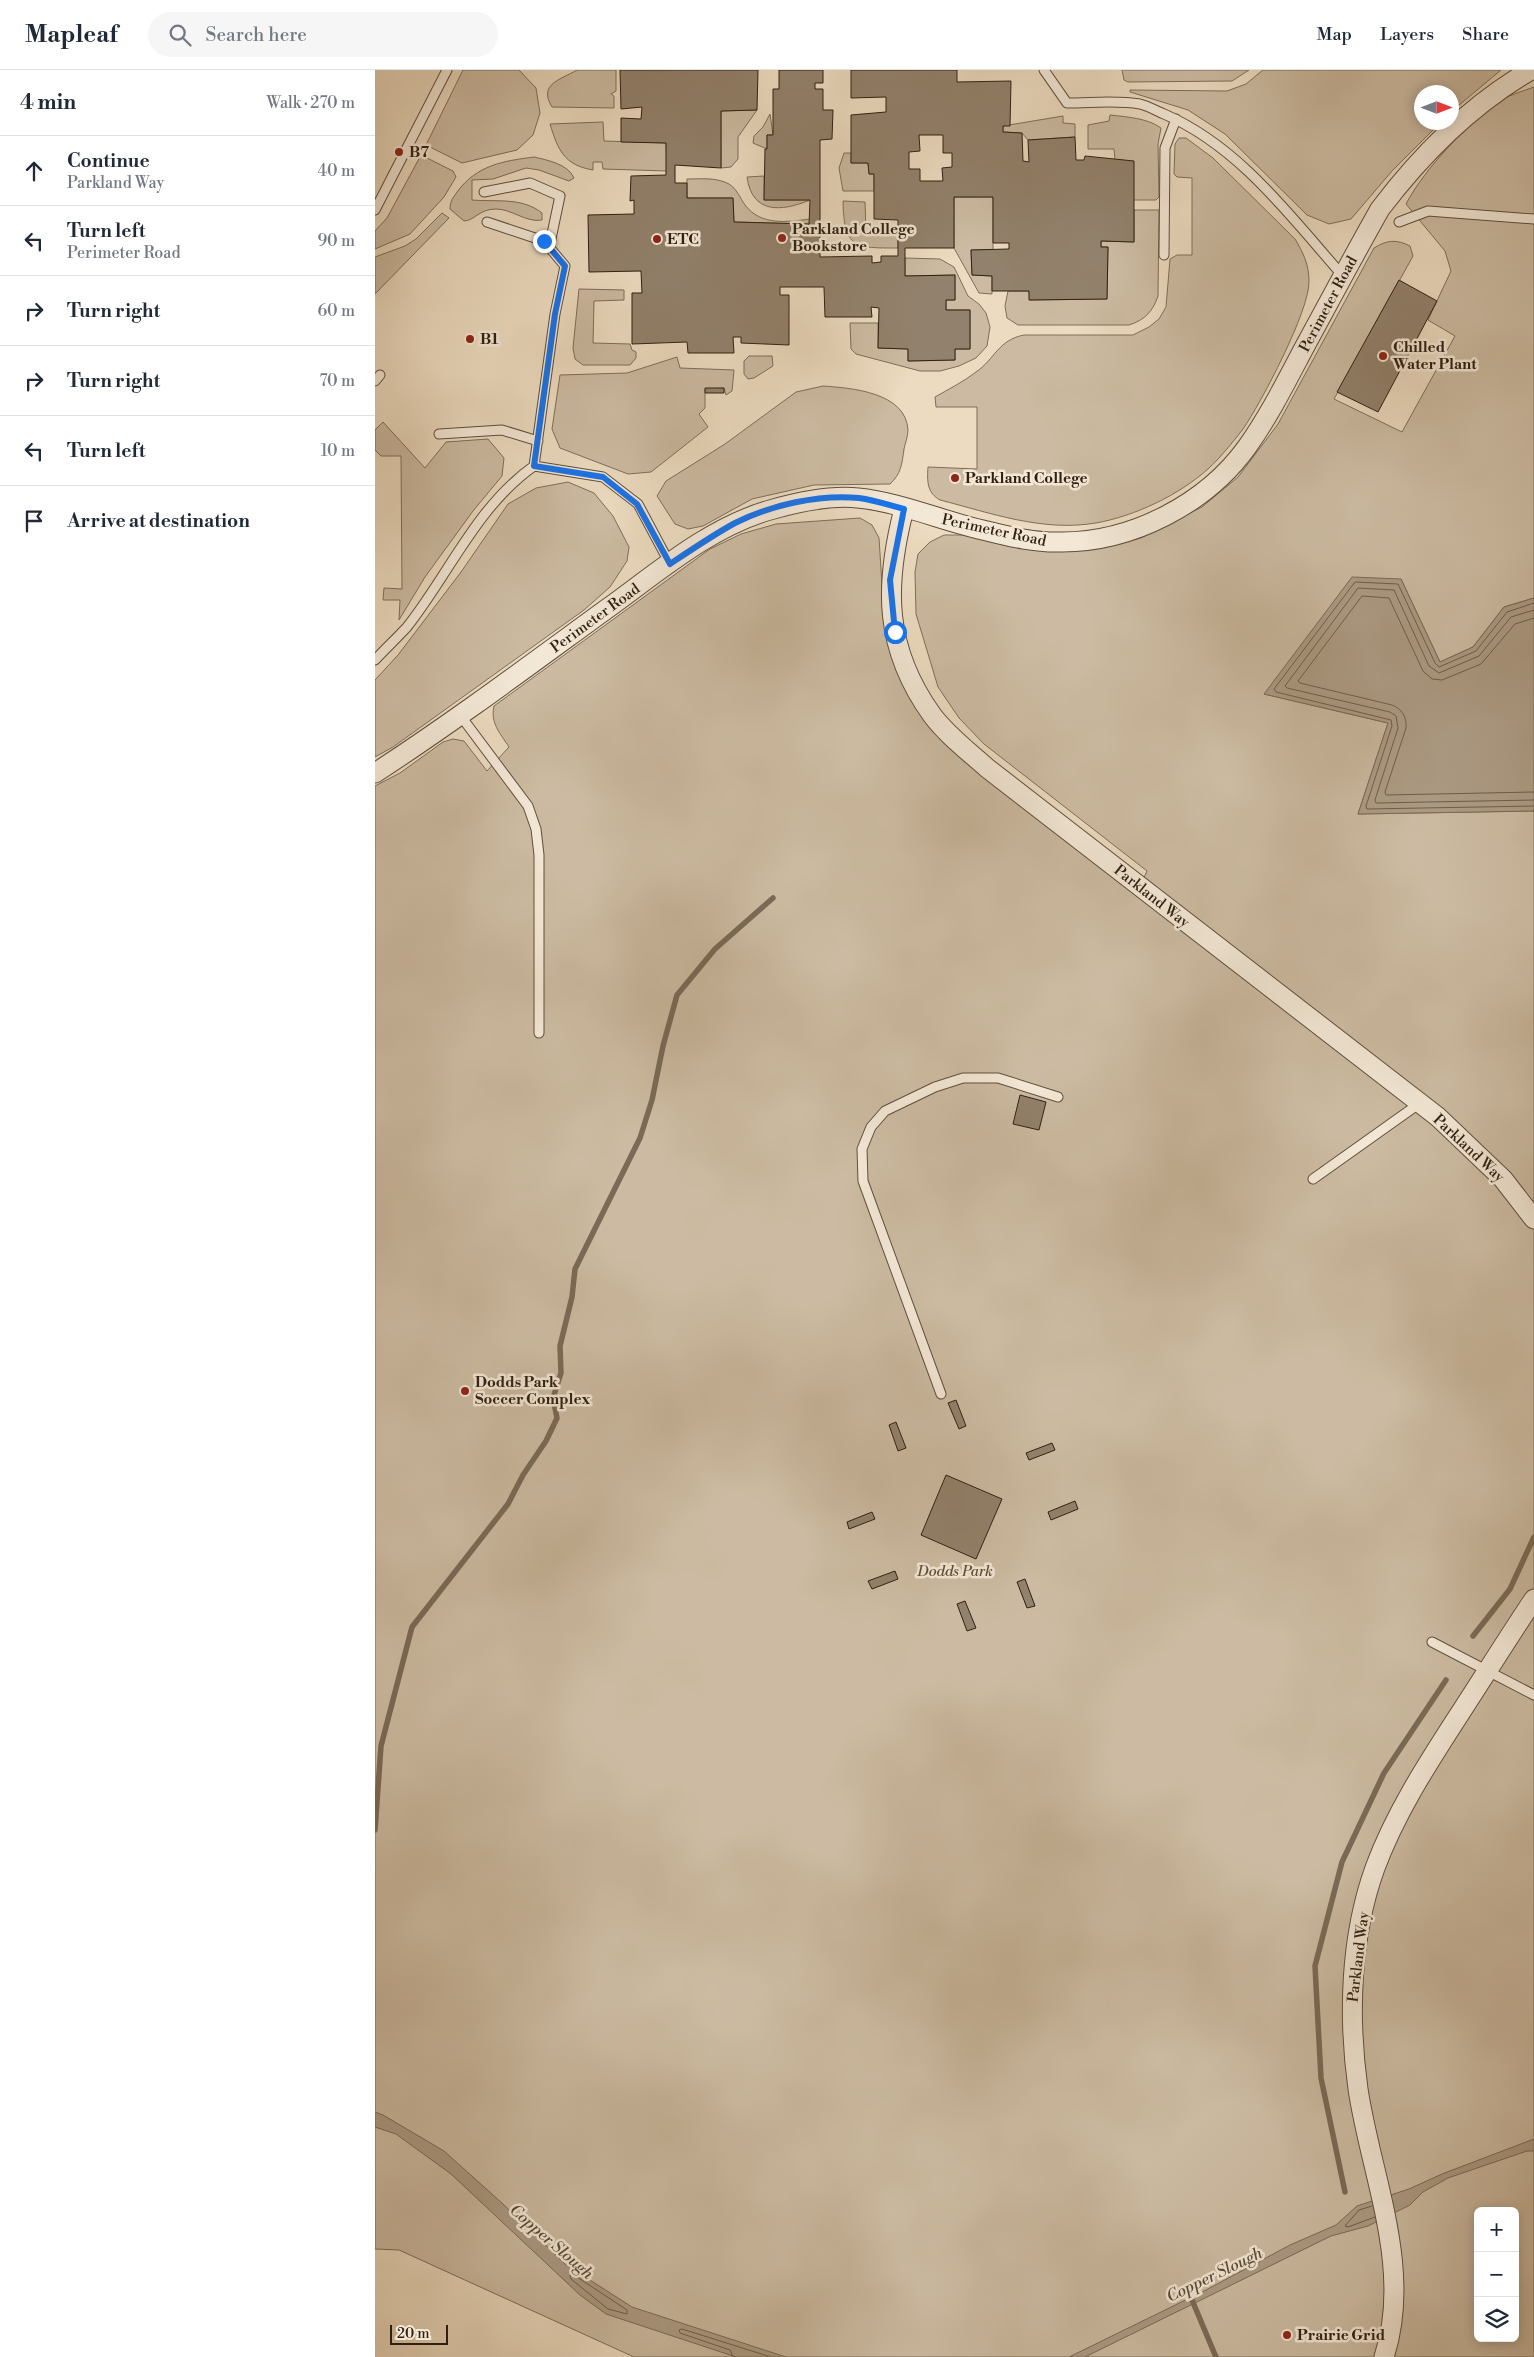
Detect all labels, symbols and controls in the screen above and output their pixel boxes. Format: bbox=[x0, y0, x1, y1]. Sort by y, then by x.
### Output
search box bbox=[148, 12, 498, 57]
text: Mapleaf bbox=[25, 20, 118, 50]
icon: search bbox=[166, 21, 194, 49]
text: Search here bbox=[206, 23, 307, 47]
text: Map bbox=[1317, 23, 1352, 46]
text: Layers bbox=[1380, 23, 1434, 46]
text: Share bbox=[1462, 23, 1509, 46]
north arrow bbox=[1414, 85, 1459, 130]
text: 4 min bbox=[20, 90, 76, 116]
text: Walk · 270 m bbox=[266, 93, 355, 113]
place label: B7 bbox=[409, 143, 429, 162]
marker: B7 bbox=[393, 146, 405, 158]
text: Continue bbox=[67, 149, 150, 173]
icon: ahead bbox=[20, 157, 48, 185]
text: 40 m bbox=[318, 161, 355, 181]
text: Parkland Way bbox=[67, 173, 164, 193]
text: Turn left bbox=[67, 219, 146, 243]
place label: Parkland College Bookstore bbox=[792, 220, 915, 256]
icon: left bbox=[20, 227, 48, 255]
route end bbox=[533, 230, 556, 253]
place label: ETC bbox=[667, 230, 699, 249]
text: 90 m bbox=[317, 231, 355, 251]
marker: Parkland College Bookstore bbox=[776, 232, 788, 244]
marker: ETC bbox=[651, 233, 663, 245]
text: Perimeter Road bbox=[67, 243, 181, 263]
street label: Perimeter Road bbox=[1295, 252, 1362, 356]
icon: right bbox=[20, 297, 48, 325]
text: Turn right bbox=[67, 299, 160, 323]
text: 60 m bbox=[317, 301, 355, 321]
place label: B1 bbox=[480, 330, 499, 349]
marker: B1 bbox=[464, 333, 476, 345]
place label: Chilled Water Plant bbox=[1392, 338, 1477, 374]
marker: Chilled Water Plant bbox=[1377, 350, 1389, 362]
icon: right bbox=[20, 367, 48, 395]
text: Turn right bbox=[67, 369, 160, 393]
text: 70 m bbox=[319, 371, 355, 391]
icon: left bbox=[20, 437, 48, 465]
text: Turn left bbox=[67, 439, 146, 463]
text: 10 m bbox=[321, 441, 355, 461]
place label: Parkland College bbox=[965, 469, 1088, 488]
marker: Parkland College bbox=[949, 472, 961, 484]
icon: arrive bbox=[20, 507, 48, 535]
text: Arrive at destination bbox=[67, 509, 250, 533]
street label: Perimeter Road bbox=[940, 510, 1048, 551]
street label: Perimeter Road bbox=[547, 579, 644, 657]
route start bbox=[884, 621, 907, 644]
street label: Parkland Way bbox=[1110, 861, 1194, 932]
street label: Parkland Way bbox=[1429, 1110, 1509, 1187]
place label: Dodds Park Soccer Complex bbox=[475, 1373, 591, 1409]
marker: Dodds Park Soccer Complex bbox=[459, 1385, 471, 1397]
park label: Dodds Park bbox=[916, 1562, 993, 1581]
street label: Parkland Way bbox=[1344, 1910, 1374, 2003]
water label: Copper Slough bbox=[505, 2200, 597, 2284]
map controls bbox=[1474, 2207, 1519, 2342]
button: + bbox=[1474, 2207, 1519, 2252]
water label: Copper Slough bbox=[1163, 2243, 1266, 2307]
button: − bbox=[1474, 2252, 1519, 2297]
button: layers bbox=[1474, 2297, 1519, 2342]
scale bar bbox=[390, 2322, 447, 2345]
text: 20 m bbox=[397, 2325, 429, 2343]
place label: Prairie Grid bbox=[1297, 2326, 1386, 2345]
marker: Prairie Grid bbox=[1281, 2329, 1293, 2341]

